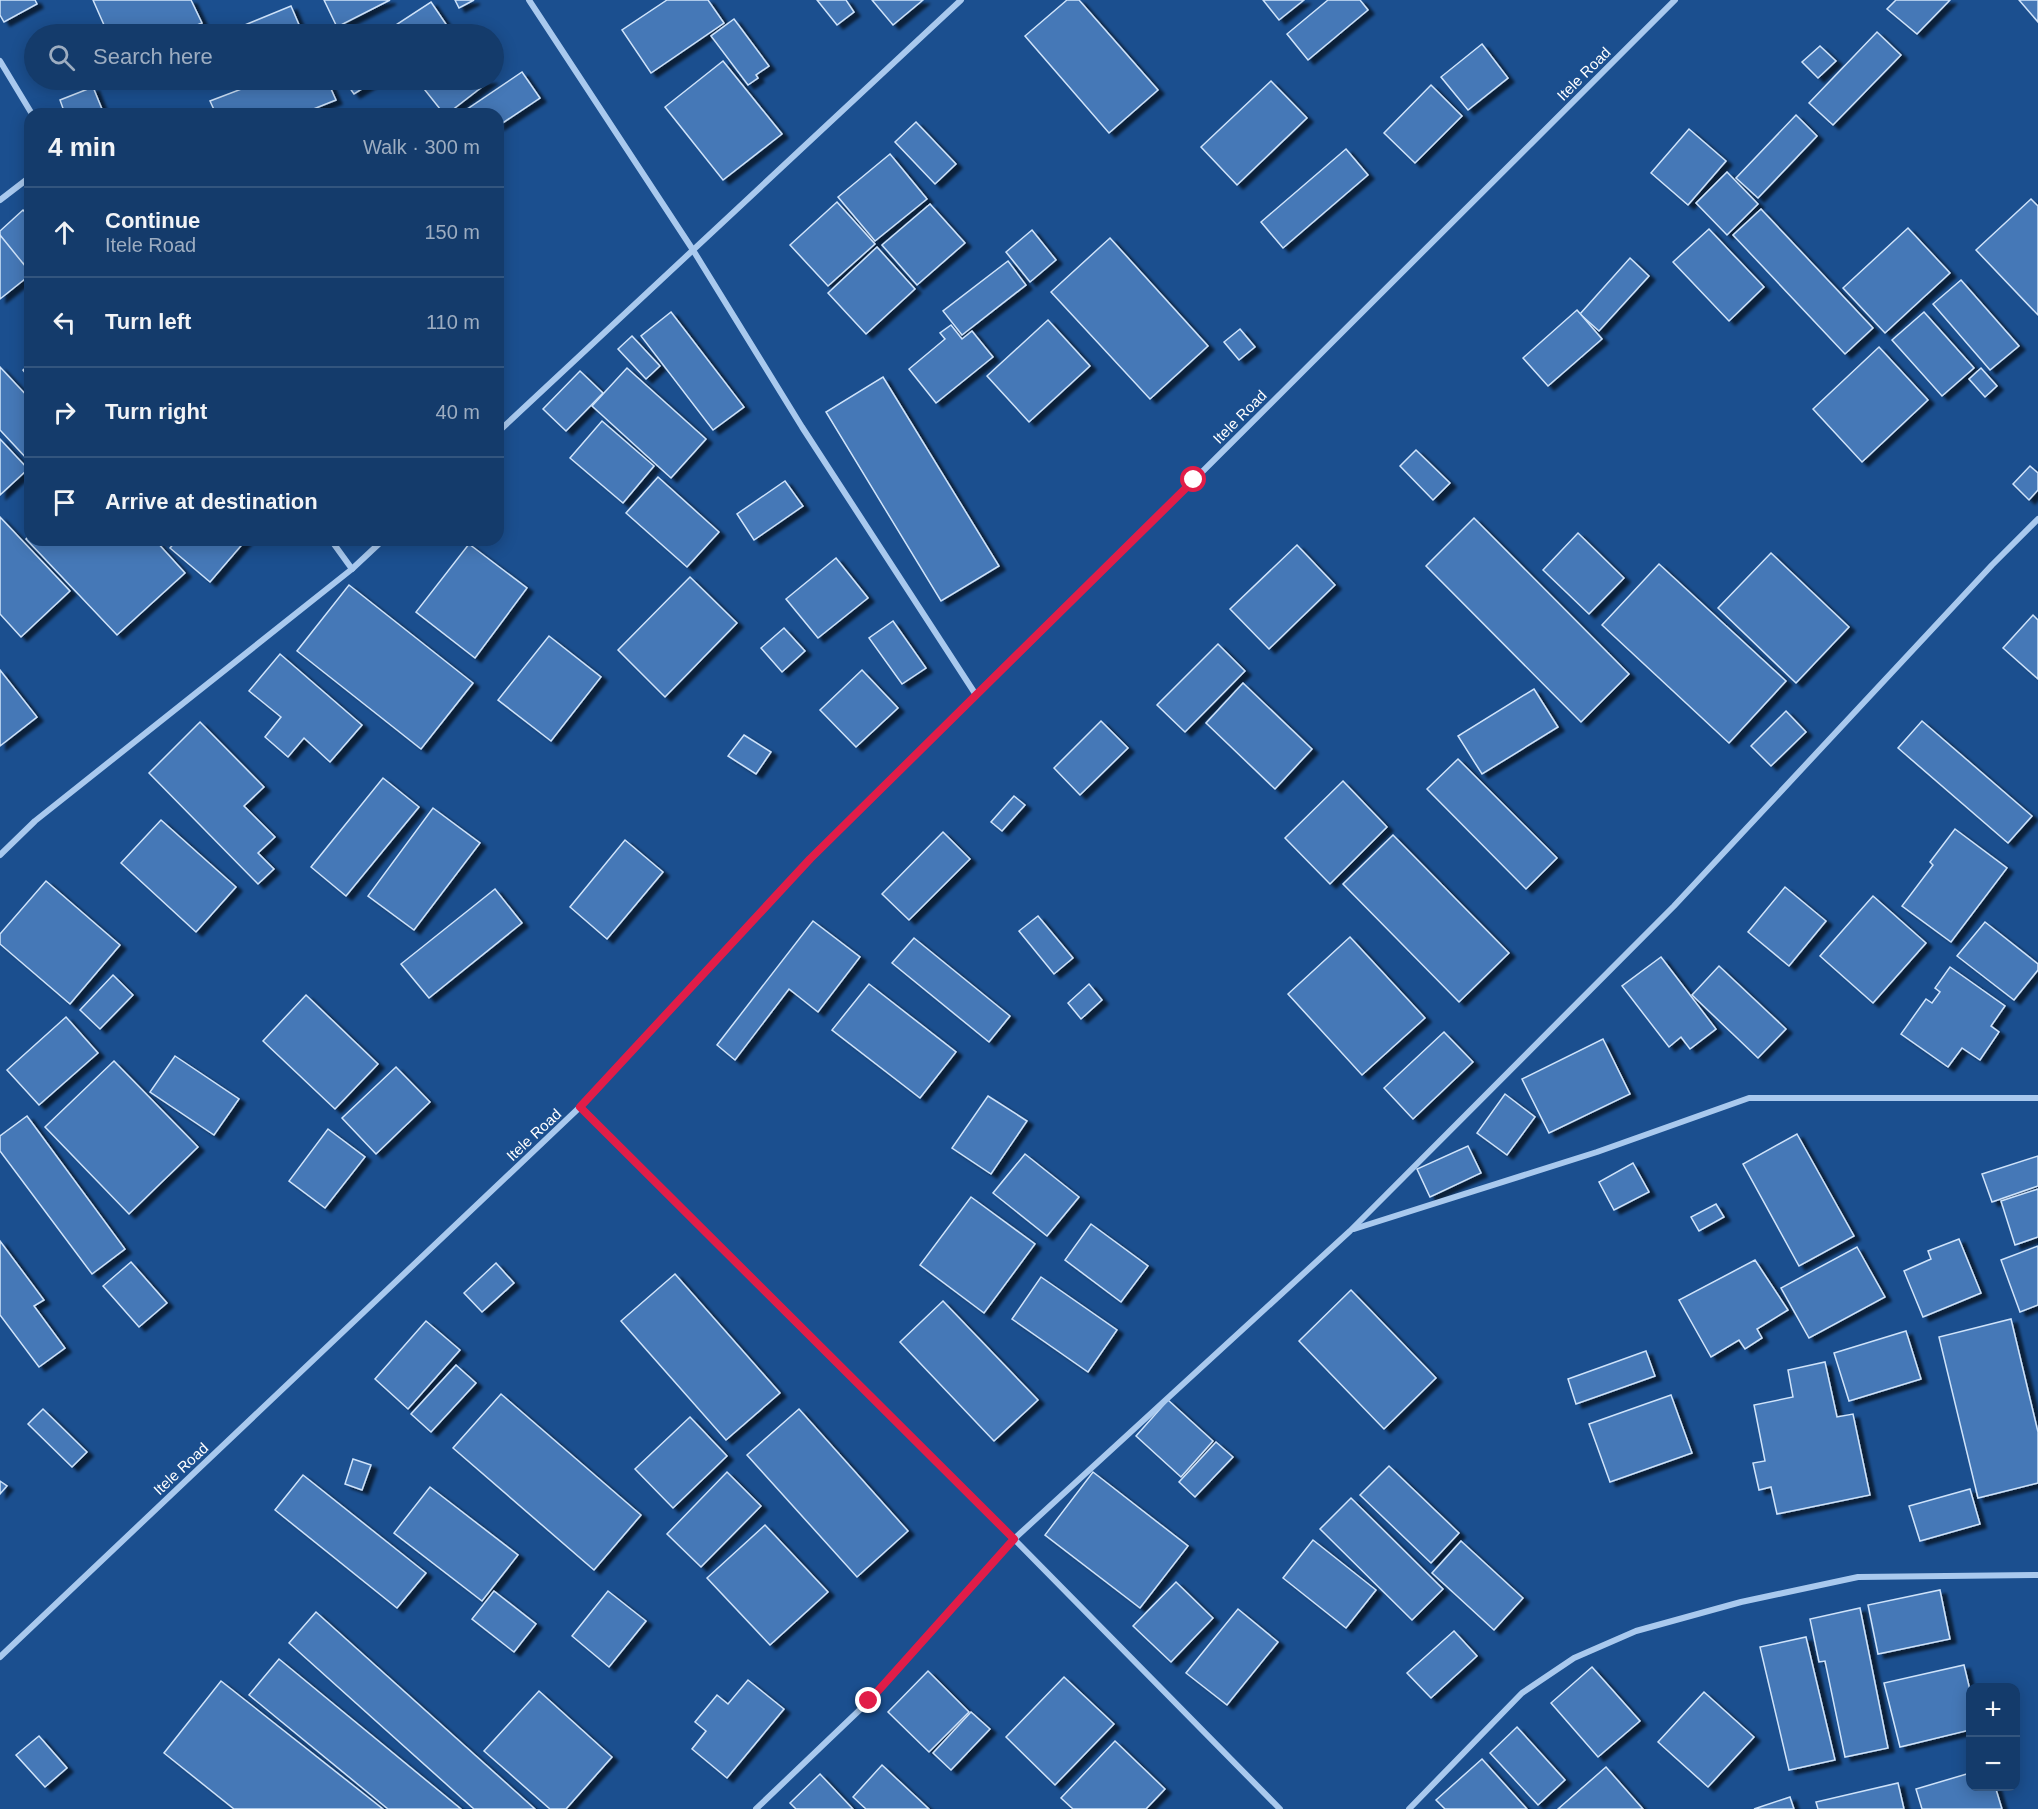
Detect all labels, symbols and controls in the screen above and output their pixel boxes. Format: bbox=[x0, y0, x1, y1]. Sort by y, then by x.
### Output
search box bbox=[24, 24, 504, 90]
icon: search bbox=[45, 41, 78, 74]
street label: Itele Road bbox=[1553, 43, 1614, 104]
text: Search here bbox=[93, 44, 213, 69]
text: 4 min bbox=[48, 132, 116, 162]
text: Walk · 300 m bbox=[363, 136, 480, 158]
text: Continue bbox=[105, 208, 200, 233]
icon: ahead bbox=[48, 216, 81, 249]
text: 150 m bbox=[424, 221, 480, 243]
text: Itele Road bbox=[105, 234, 196, 256]
icon: left bbox=[48, 306, 81, 339]
text: Turn left bbox=[105, 309, 191, 334]
text: 110 m bbox=[426, 311, 480, 333]
street label: Itele Road bbox=[1209, 386, 1270, 447]
icon: right bbox=[48, 396, 81, 429]
text: Turn right bbox=[105, 399, 207, 424]
text: 40 m bbox=[436, 401, 480, 423]
route start bbox=[1180, 466, 1206, 492]
icon: arrive bbox=[48, 486, 81, 519]
text: Arrive at destination bbox=[105, 489, 318, 514]
street label: Itele Road bbox=[503, 1105, 564, 1164]
street label: Itele Road bbox=[150, 1439, 211, 1498]
map controls bbox=[1966, 1683, 2020, 1791]
button: + bbox=[1966, 1683, 2020, 1737]
route end bbox=[855, 1687, 881, 1713]
button: − bbox=[1966, 1737, 2020, 1791]

